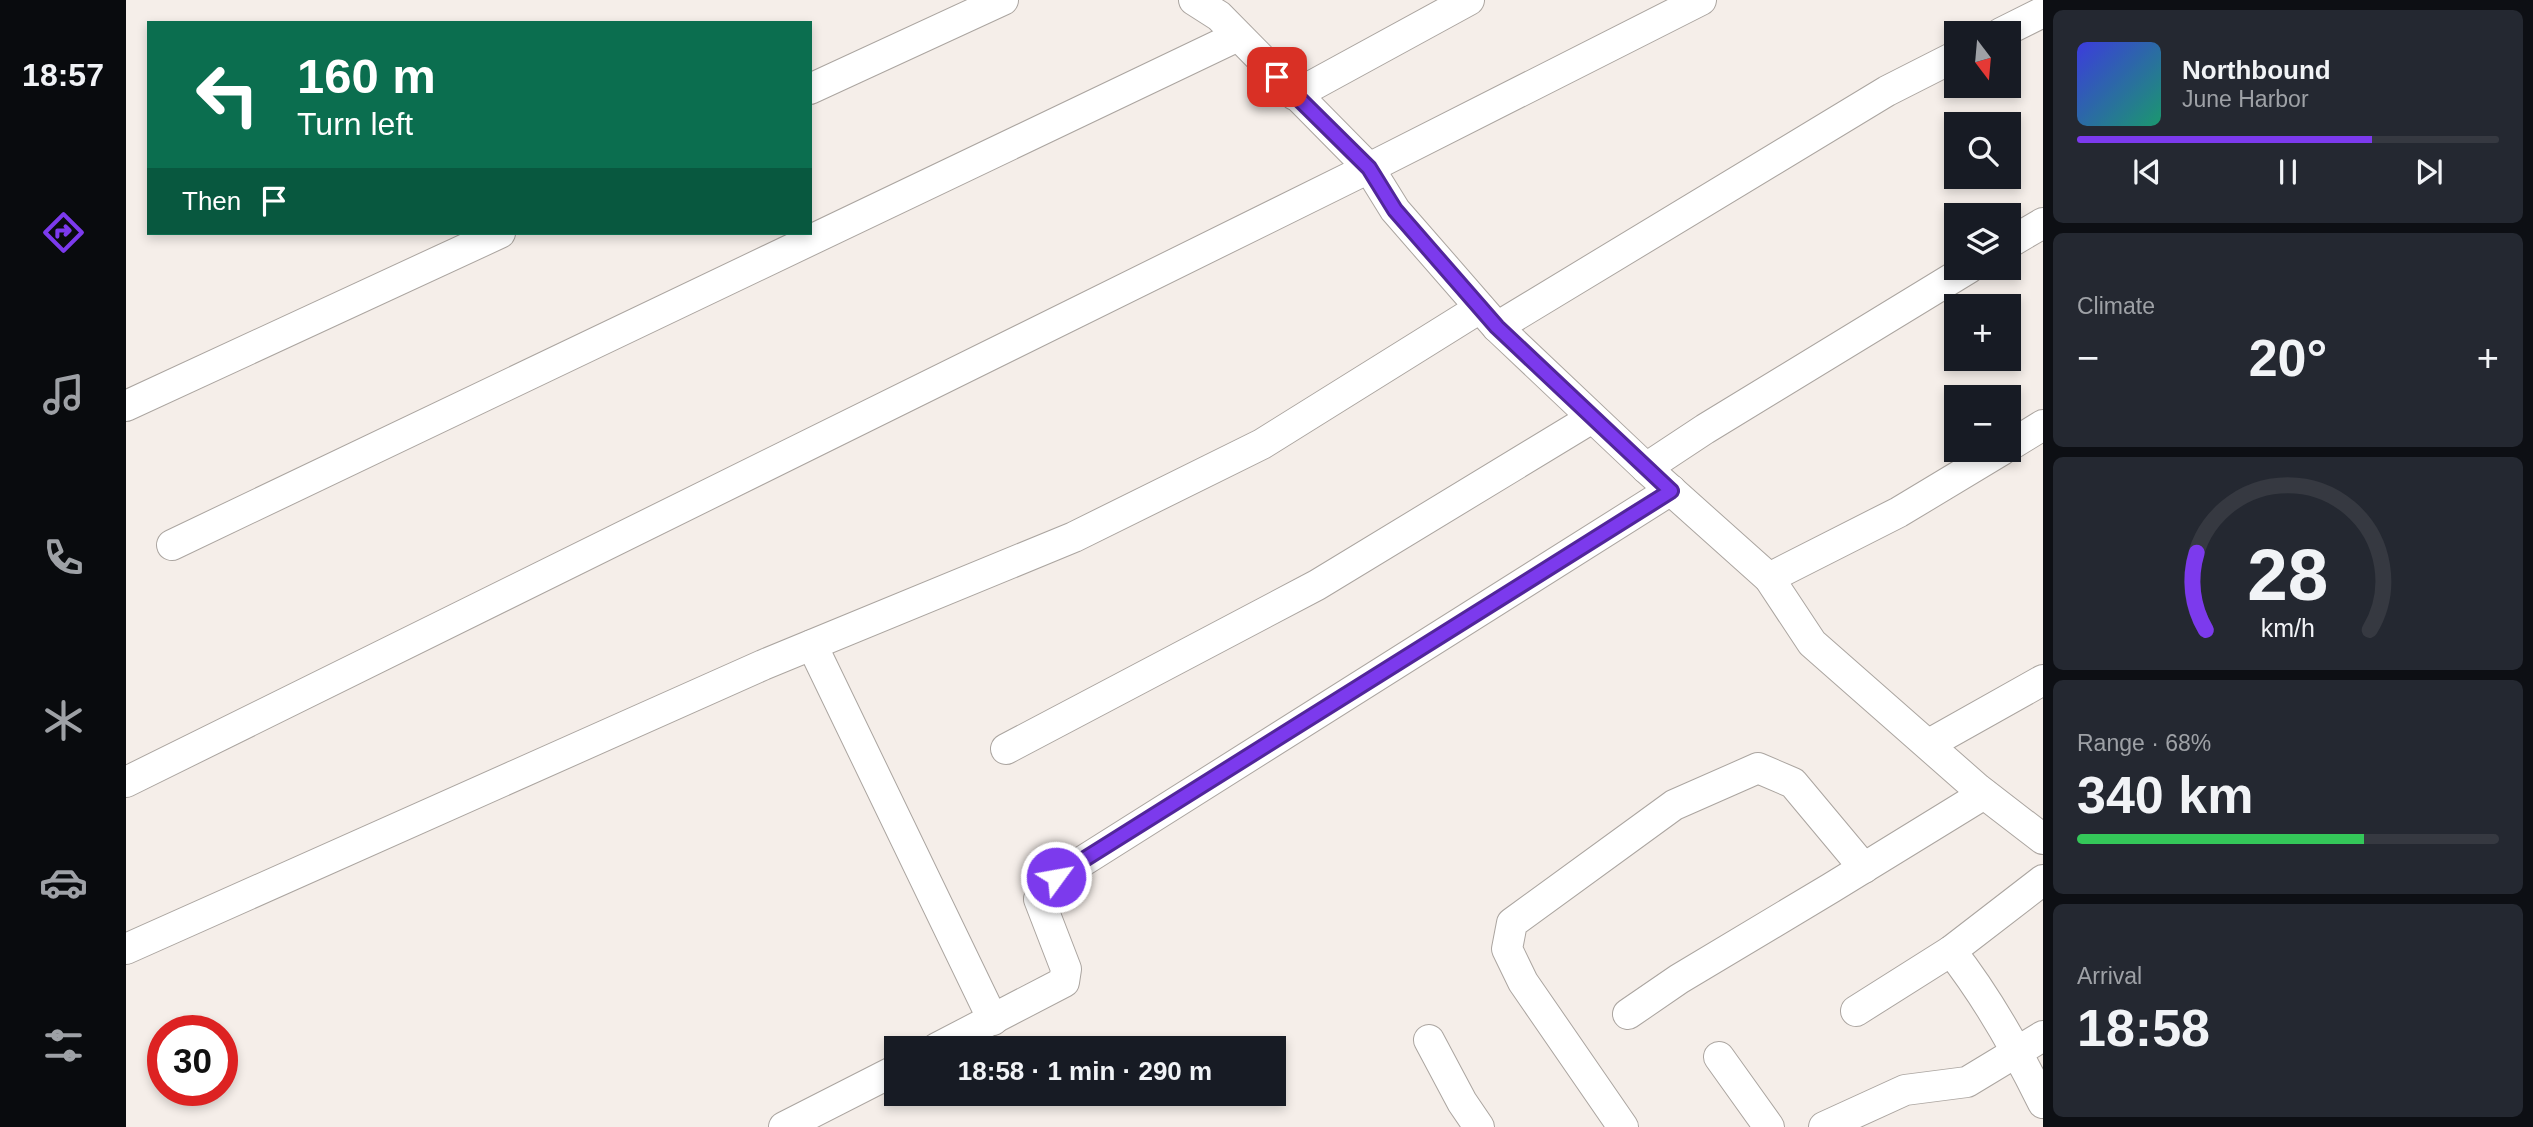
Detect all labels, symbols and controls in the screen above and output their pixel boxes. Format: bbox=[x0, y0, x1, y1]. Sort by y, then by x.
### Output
north arrow bbox=[1944, 21, 2021, 98]
map controls bbox=[1944, 21, 2021, 462]
pin bbox=[1247, 47, 1307, 107]
icon: left bbox=[182, 49, 273, 140]
text: 160 m bbox=[297, 49, 436, 103]
text: Northbound bbox=[2182, 55, 2331, 85]
text: 18:57 bbox=[22, 57, 104, 93]
icon: arrive bbox=[1258, 58, 1296, 96]
text: June Harbor bbox=[2182, 86, 2309, 112]
text: Turn left bbox=[297, 106, 413, 142]
button: search bbox=[1944, 112, 2021, 189]
icon: previous bbox=[2128, 153, 2166, 191]
icon: pause bbox=[2269, 153, 2307, 191]
icon: next bbox=[2410, 153, 2448, 191]
icon: arrive bbox=[255, 182, 293, 220]
text: Then bbox=[182, 186, 241, 216]
button: layers bbox=[1944, 203, 2021, 280]
icon: directions bbox=[39, 208, 88, 257]
text: Climate bbox=[2077, 293, 2155, 319]
button: + bbox=[1944, 294, 2021, 371]
text: 20° bbox=[2249, 329, 2327, 387]
text: − bbox=[2077, 337, 2099, 379]
text: + bbox=[2477, 337, 2499, 379]
icon: music bbox=[39, 370, 88, 419]
button: − bbox=[1944, 385, 2021, 462]
icon: phone bbox=[39, 533, 88, 582]
text: 28 bbox=[2248, 534, 2328, 615]
text: km/h bbox=[2261, 613, 2315, 641]
icon: climate bbox=[39, 696, 88, 745]
text: Range · 68% bbox=[2077, 730, 2211, 756]
text: 340 km bbox=[2077, 766, 2253, 824]
position arrow bbox=[1019, 840, 1093, 914]
icon: car bbox=[39, 858, 88, 907]
text: Arrival bbox=[2077, 963, 2142, 989]
text: 18:58 bbox=[2077, 999, 2210, 1057]
speed limit sign: 30 bbox=[147, 1015, 238, 1106]
icon: filters bbox=[39, 1021, 88, 1070]
text: 18:58 · 1 min · 290 m bbox=[958, 1056, 1212, 1086]

